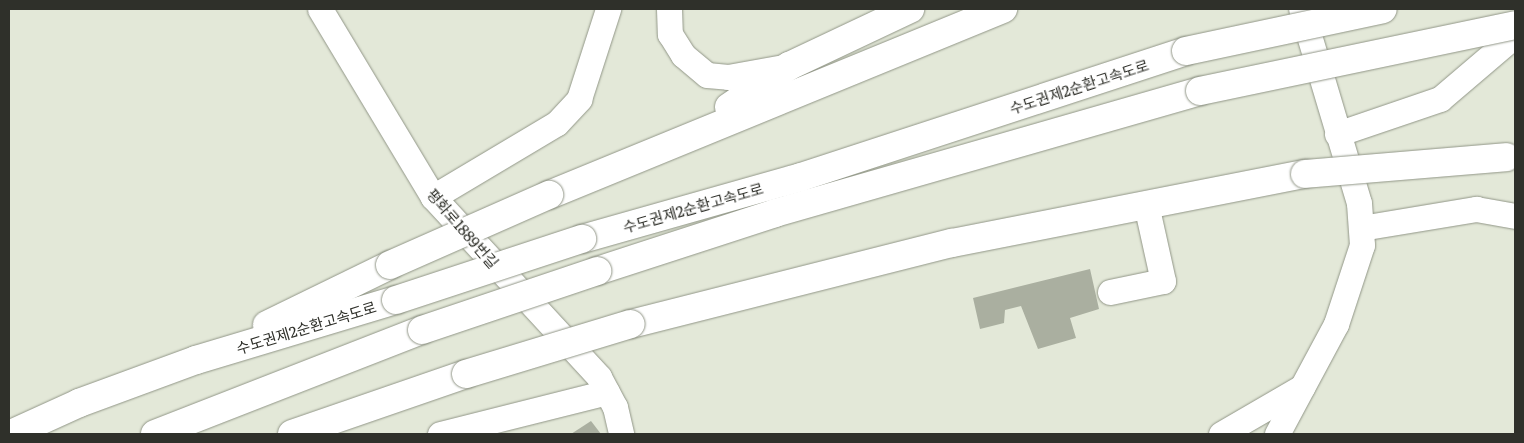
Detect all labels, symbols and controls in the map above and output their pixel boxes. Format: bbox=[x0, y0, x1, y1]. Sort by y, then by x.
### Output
street label: 수도권제2순환고속도로 bbox=[1007, 55, 1151, 117]
street label: 수도권제2순환고속도로 bbox=[621, 178, 765, 236]
street label: 평화로1889번길 bbox=[424, 185, 502, 271]
street label: 수도권제2순환고속도로 bbox=[234, 297, 378, 357]

